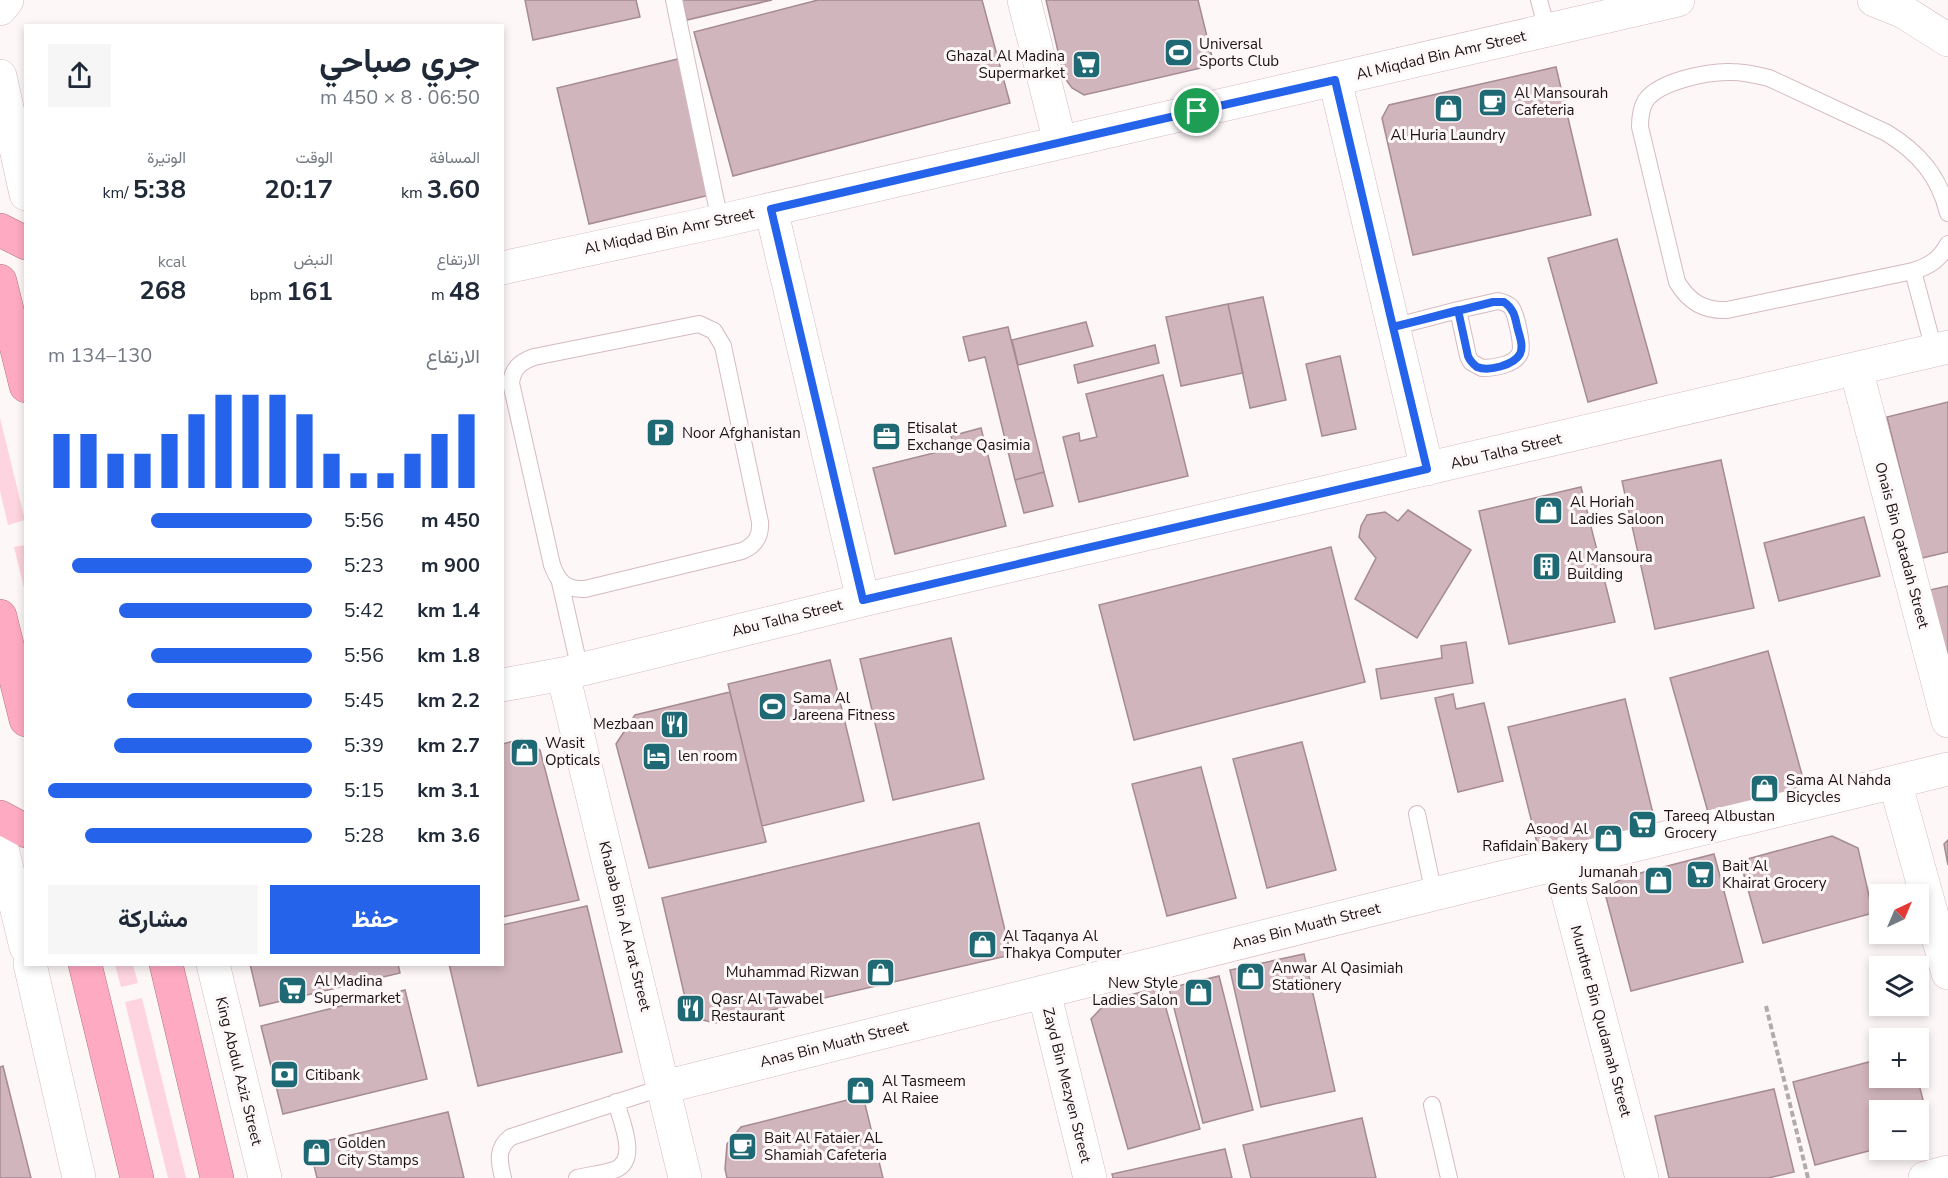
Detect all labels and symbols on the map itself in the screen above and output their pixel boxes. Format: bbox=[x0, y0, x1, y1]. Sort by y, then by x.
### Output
street label: Al Miqdad Bin Amr Street bbox=[1354, 26, 1529, 84]
place label: Universal Sports Club bbox=[1199, 34, 1279, 71]
sports icon: Universal Sports Club bbox=[1162, 37, 1194, 69]
place label: Ghazal Al Madina Supermarket bbox=[946, 46, 1066, 83]
supermarket icon: Ghazal Al Madina Supermarket bbox=[1070, 49, 1102, 81]
place label: Al Mansourah Cafeteria bbox=[1514, 83, 1608, 120]
pin bbox=[1171, 85, 1222, 136]
cafe icon: Al Mansourah Cafeteria bbox=[1477, 86, 1509, 118]
shop icon: Al Huria Laundry bbox=[1432, 92, 1464, 124]
place label: Al Huria Laundry bbox=[1390, 125, 1506, 145]
street label: Al Miqdad Bin Amr Street bbox=[582, 203, 757, 259]
parking icon: Noor Afghanistan bbox=[645, 417, 677, 449]
place label: Etisalat Exchange Qasimia bbox=[907, 418, 1030, 455]
office icon: Etisalat Exchange Qasimia bbox=[870, 421, 902, 453]
place label: Noor Afghanistan bbox=[682, 423, 801, 443]
street label: Abu Talha Street bbox=[1448, 428, 1564, 474]
street label: Onais Bin Qatadah Street bbox=[1870, 460, 1934, 631]
place label: Al Horiah Ladies Saloon bbox=[1570, 492, 1664, 529]
shop icon: Al Horiah Ladies Saloon bbox=[1533, 495, 1565, 527]
place label: Al Mansoura Building bbox=[1567, 547, 1653, 584]
building icon: Al Mansoura Building bbox=[1530, 550, 1562, 582]
street label: Abu Talha Street bbox=[730, 594, 845, 641]
place label: Sama Al Jareena Fitness bbox=[792, 688, 895, 725]
sports icon: Sama Al Jareena Fitness bbox=[756, 691, 788, 723]
restaurant icon: Mezbaan bbox=[659, 708, 691, 740]
place label: Mezbaan bbox=[593, 714, 654, 734]
place label: Wasit Opticals bbox=[545, 733, 600, 770]
shop icon: Wasit Opticals bbox=[508, 736, 540, 768]
hotel icon: len room bbox=[641, 740, 673, 772]
place label: len room bbox=[678, 746, 738, 766]
place label: Sama Al Nahda Bicycles bbox=[1786, 770, 1891, 807]
shop icon: Sama Al Nahda Bicycles bbox=[1749, 773, 1781, 805]
place label: Tareeq Albustan Grocery bbox=[1664, 806, 1775, 843]
supermarket icon: Tareeq Albustan Grocery bbox=[1627, 809, 1659, 841]
place label: Asood Al Rafidain Bakery bbox=[1482, 819, 1589, 856]
shop icon: Asood Al Rafidain Bakery bbox=[1593, 822, 1625, 854]
street label: Khabab Bin Al Arat Street bbox=[594, 839, 656, 1014]
place label: Bait Al Khairat Grocery bbox=[1722, 856, 1827, 893]
supermarket icon: Bait Al Khairat Grocery bbox=[1685, 859, 1717, 891]
place label: Jumanah Gents Saloon bbox=[1548, 862, 1638, 899]
shop icon: Jumanah Gents Saloon bbox=[1643, 865, 1675, 897]
north arrow bbox=[1869, 884, 1929, 944]
street label: Anas Bin Muath Street bbox=[1230, 898, 1383, 954]
street label: Munther Bin Qudamah Street bbox=[1566, 923, 1636, 1120]
place label: Al Taqanya Al Thakya Computer bbox=[1003, 926, 1122, 963]
shop icon: Al Taqanya Al Thakya Computer bbox=[966, 929, 998, 961]
shop icon: Muhammad Rizwan bbox=[864, 956, 896, 988]
place label: Anwar Al Qasimiah Stationery bbox=[1272, 958, 1403, 995]
shop icon: Anwar Al Qasimiah Stationery bbox=[1235, 961, 1267, 993]
place label: Muhammad Rizwan bbox=[726, 962, 859, 982]
place label: Al Madina Supermarket bbox=[314, 971, 401, 1008]
place label: New Style Ladies Salon bbox=[1092, 973, 1178, 1010]
supermarket icon: Al Madina Supermarket bbox=[277, 974, 309, 1006]
shop icon: New Style Ladies Salon bbox=[1183, 976, 1215, 1008]
place label: Qasr Al Tawabel Restaurant bbox=[711, 989, 824, 1026]
restaurant icon: Qasr Al Tawabel Restaurant bbox=[674, 992, 706, 1024]
street label: King Abdul Aziz Street bbox=[211, 995, 267, 1148]
street label: Zayd Bin Mezyen Street bbox=[1038, 1005, 1096, 1165]
street label: Anas Bin Muath Street bbox=[758, 1016, 911, 1072]
bank icon: Citibank bbox=[268, 1059, 300, 1091]
place label: Citibank bbox=[305, 1065, 361, 1085]
place label: Al Tasmeem Al Raiee bbox=[882, 1071, 966, 1108]
shop icon: Al Tasmeem Al Raiee bbox=[845, 1074, 877, 1106]
place label: Bait Al Fataier AL Shamiah Cafeteria bbox=[764, 1128, 887, 1165]
cafe icon: Bait Al Fataier AL Shamiah Cafeteria bbox=[727, 1131, 759, 1163]
place label: Golden City Stamps bbox=[337, 1133, 419, 1170]
shop icon: Golden City Stamps bbox=[300, 1136, 332, 1168]

